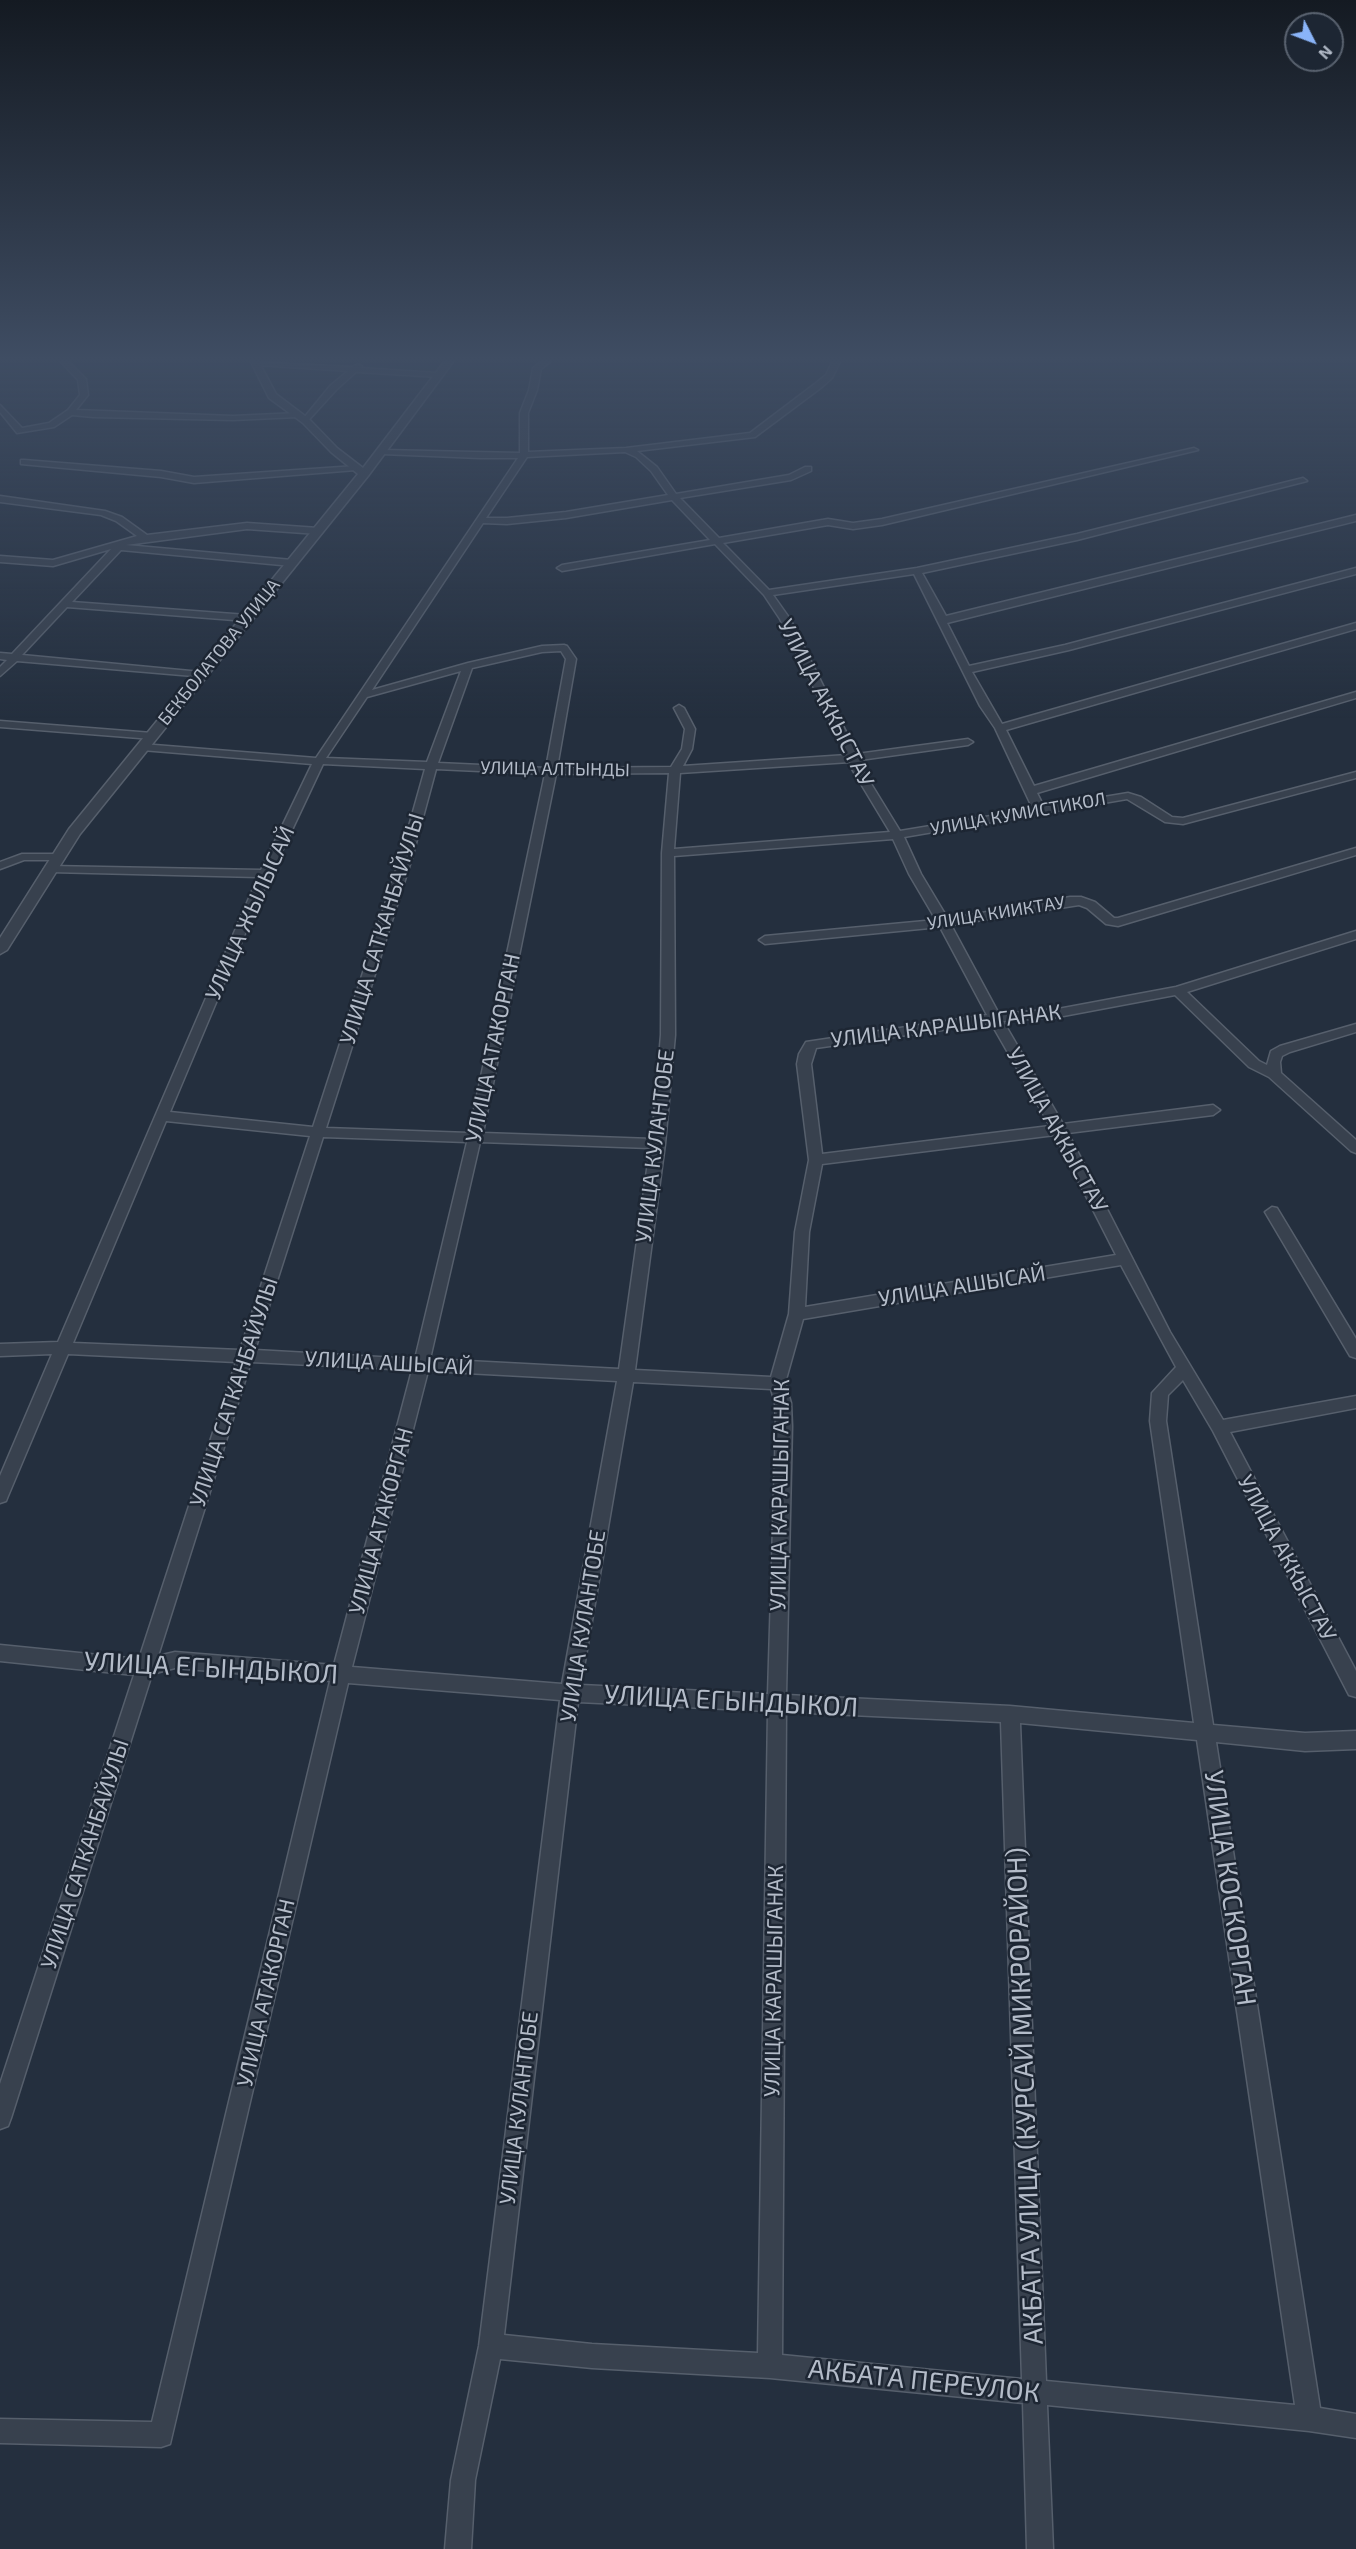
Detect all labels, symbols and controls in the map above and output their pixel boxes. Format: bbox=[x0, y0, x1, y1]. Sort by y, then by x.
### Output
north arrow bbox=[1284, 12, 1344, 72]
text: N bbox=[1315, 42, 1337, 64]
street label: БЕКБОЛАТОВА УЛИЦА bbox=[153, 575, 285, 729]
street label: УЛИЦА АККЫСТАУ bbox=[772, 615, 880, 791]
street label: УЛИЦА АЛТЫНДЫ bbox=[480, 757, 630, 781]
street label: УЛИЦА КУМИСТИКОЛ bbox=[929, 788, 1107, 840]
street label: УЛИЦА САТКАНБАЙУЛЫ bbox=[334, 810, 430, 1048]
street label: УЛИЦА ЖЫЛЫСАЙ bbox=[200, 822, 300, 1004]
street label: УЛИЦА КИИКТАУ bbox=[925, 891, 1067, 935]
street label: УЛИЦА АТАКОРГАН bbox=[460, 951, 526, 1145]
street label: УЛИЦА КАРАШЫГАНАК bbox=[829, 999, 1063, 1053]
street label: УЛИЦА АККЫСТАУ bbox=[1001, 1043, 1113, 1217]
street label: УЛИЦА КУЛАНТОБЕ bbox=[630, 1048, 680, 1244]
street label: УЛИЦА АШЫСАЙ bbox=[877, 1260, 1047, 1312]
street label: УЛИЦА САТКАНБАЙУЛЫ bbox=[184, 1274, 284, 1510]
street label: УЛИЦА АШЫСАЙ bbox=[304, 1345, 474, 1381]
street label: УЛИЦА КАРАШЫГАНАК bbox=[765, 1379, 795, 1611]
street label: УЛИЦА АТАКОРГАН bbox=[343, 1425, 419, 1617]
street label: УЛИЦА АККЫСТАУ bbox=[1232, 1470, 1342, 1646]
street label: УЛИЦА КУЛАНТОБЕ bbox=[555, 1528, 611, 1724]
street label: УЛИЦА ЕГЫНДЫКОЛ bbox=[83, 1645, 339, 1691]
street label: УЛИЦА ЕГЫНДЫКОЛ bbox=[603, 1678, 859, 1724]
street label: УЛИЦА САТКАНБАЙУЛЫ bbox=[35, 1736, 135, 1972]
street label: УЛИЦА КОСКОРГАН bbox=[1197, 1768, 1263, 2008]
street label: АКБАТА УЛИЦА (КУРСАЙ МИКРОРАЙОН) bbox=[1000, 1847, 1050, 2345]
street label: УЛИЦА КАРАШЫГАНАК bbox=[759, 1865, 789, 2097]
street label: УЛИЦА АТАКОРГАН bbox=[232, 1896, 300, 2090]
street label: УЛИЦА КУЛАНТОБЕ bbox=[494, 2010, 544, 2206]
street label: АКБАТА ПЕРЕУЛОК bbox=[806, 2353, 1042, 2409]

